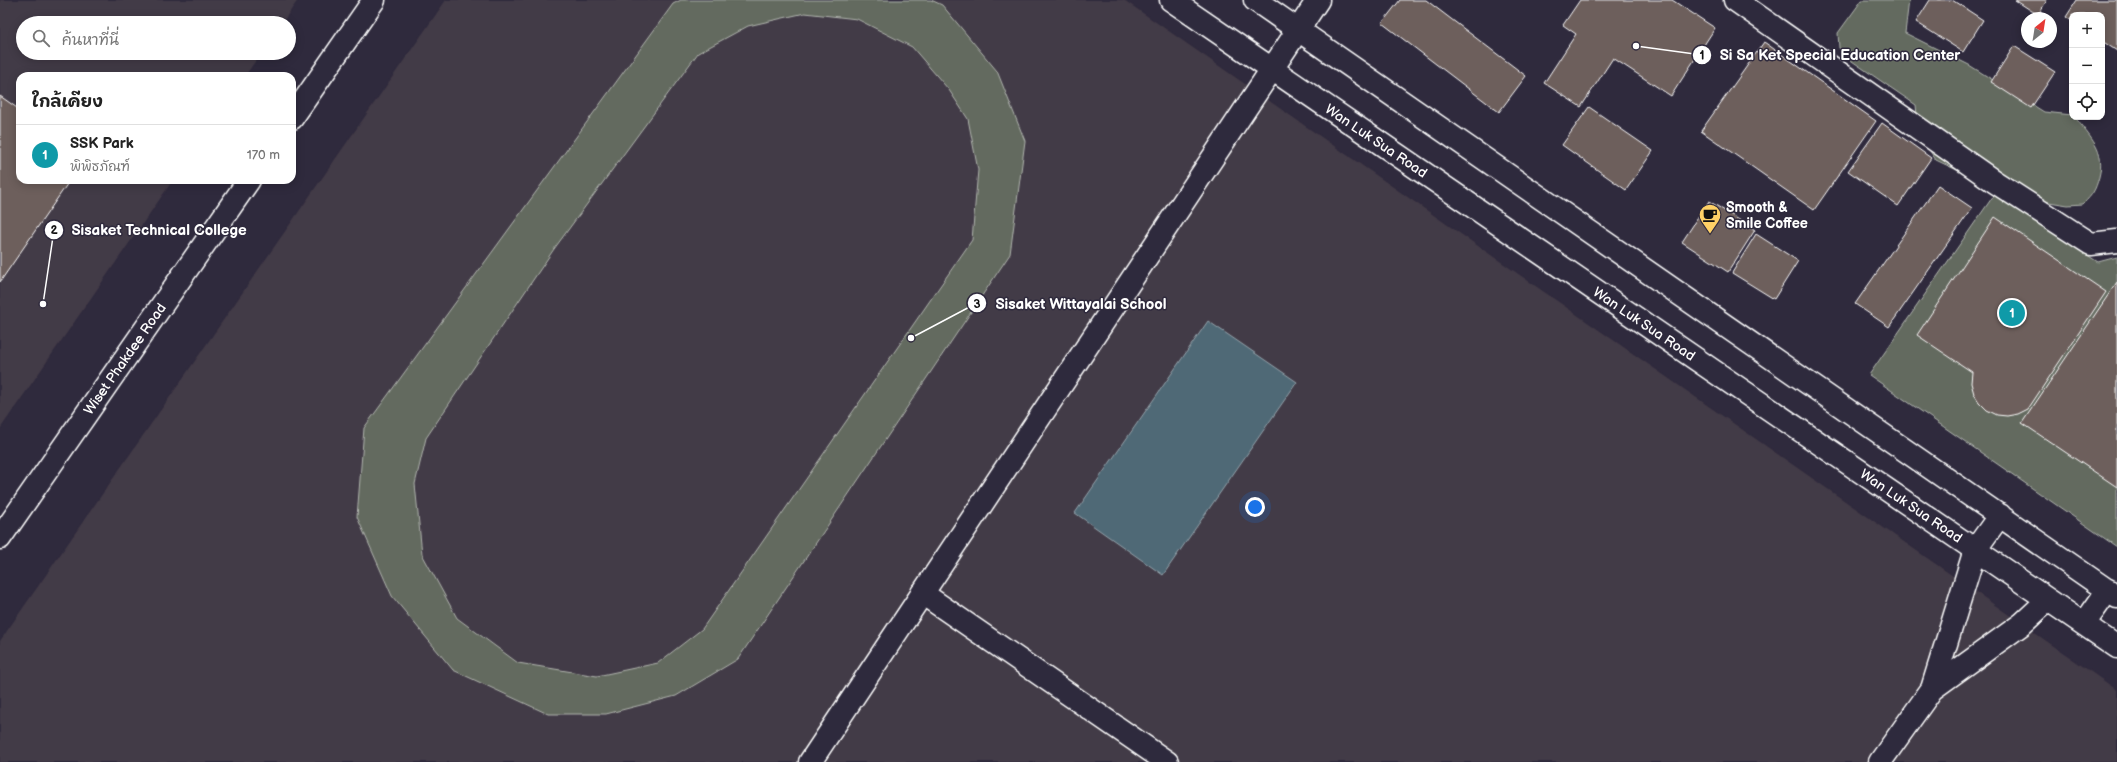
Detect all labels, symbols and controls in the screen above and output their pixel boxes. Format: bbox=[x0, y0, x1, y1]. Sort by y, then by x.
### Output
north arrow bbox=[2021, 12, 2057, 48]
map controls bbox=[2069, 12, 2105, 120]
button: + bbox=[2069, 12, 2105, 48]
search box bbox=[16, 16, 296, 60]
icon: search bbox=[30, 27, 52, 49]
text: ค้นหาที่นี่ bbox=[62, 31, 119, 50]
callout: Si Sa Ket Special Education Center bbox=[1692, 41, 1969, 68]
text: Si Sa Ket Special Education Center bbox=[1720, 46, 1961, 65]
text: 1 bbox=[1699, 48, 1705, 63]
button: − bbox=[2069, 48, 2105, 84]
button: locate bbox=[2069, 84, 2105, 120]
text: ใกล้เคียง bbox=[32, 92, 103, 112]
street label: Wan Luk Sua Road bbox=[1322, 101, 1430, 181]
text: SSK Park bbox=[70, 134, 134, 153]
text: 1 bbox=[42, 147, 48, 163]
text: 170 m bbox=[247, 147, 280, 163]
text: พิพิธภัณฑ์ bbox=[70, 159, 130, 175]
place label: Smooth & Smile Coffee bbox=[1726, 199, 1808, 232]
cafe icon: Smooth & Smile Coffee bbox=[1697, 202, 1723, 235]
callout: Sisaket Technical College bbox=[44, 217, 255, 244]
text: Sisaket Technical College bbox=[71, 221, 247, 240]
text: 2 bbox=[50, 223, 58, 238]
street label: Wan Luk Sua Road bbox=[1590, 284, 1698, 364]
callout: Sisaket Wittayalai School bbox=[967, 290, 1175, 317]
text: Sisaket Wittayalai School bbox=[995, 295, 1167, 314]
text: 3 bbox=[973, 297, 981, 312]
pin: 1 bbox=[1999, 298, 2025, 328]
street label: Wiset Phakdee Road bbox=[80, 300, 170, 418]
street label: Wan Luk Sua Road bbox=[1857, 466, 1965, 546]
your location bbox=[1245, 497, 1265, 517]

